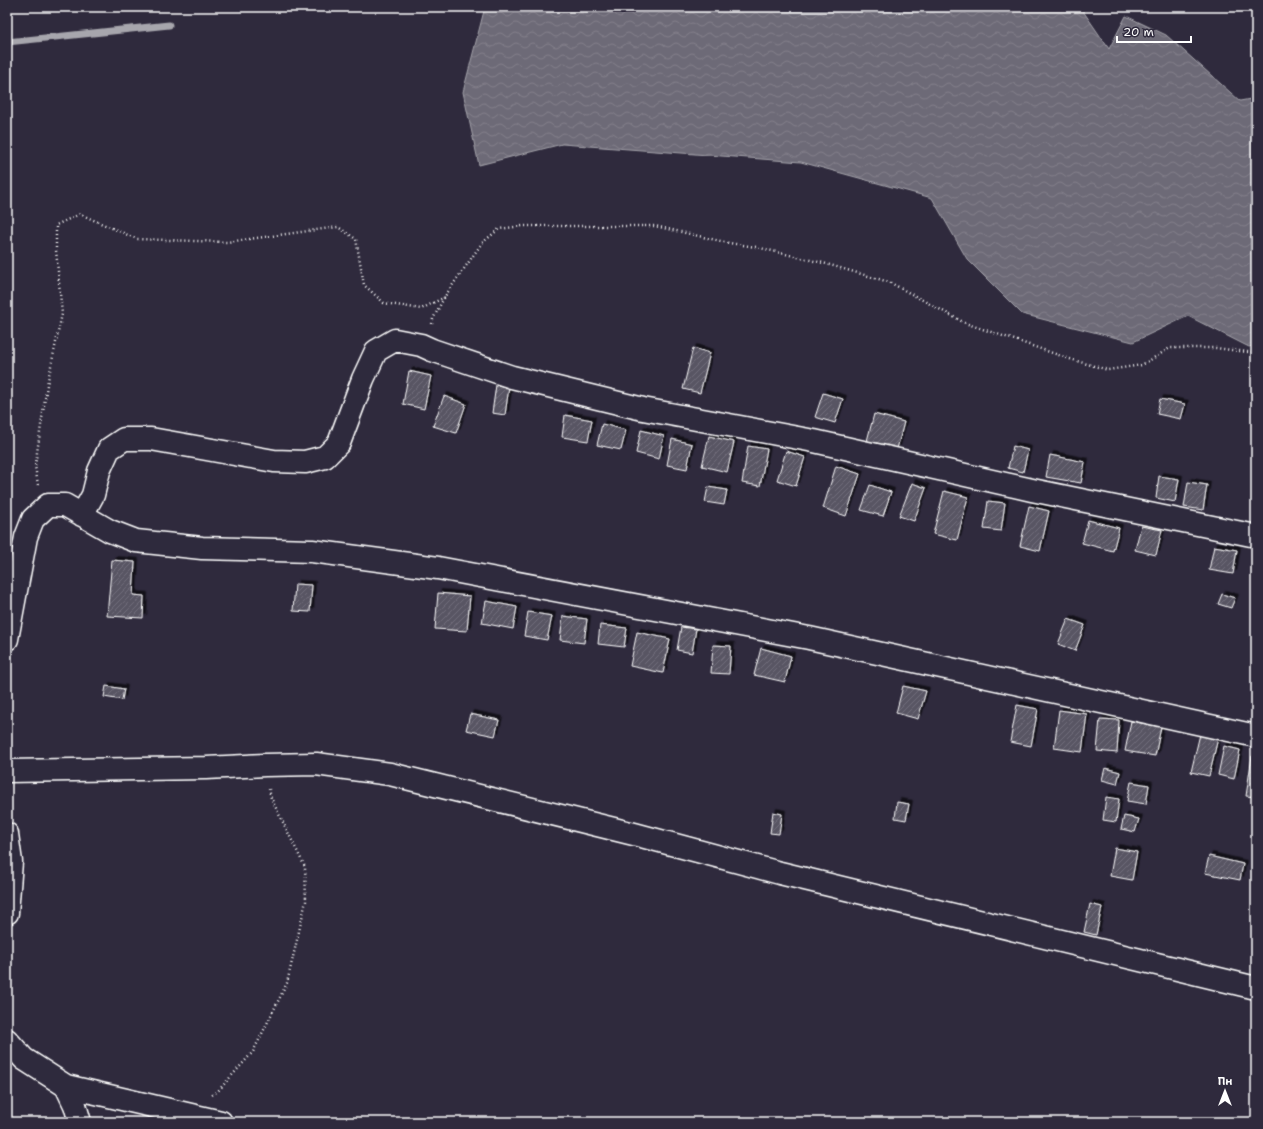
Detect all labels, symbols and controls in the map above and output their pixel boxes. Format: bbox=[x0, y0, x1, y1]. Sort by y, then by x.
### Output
scale bar bbox=[1117, 18, 1191, 44]
text: 20 m bbox=[1123, 24, 1154, 40]
north arrow bbox=[1205, 1071, 1245, 1111]
text: Пн bbox=[1218, 1074, 1232, 1089]

